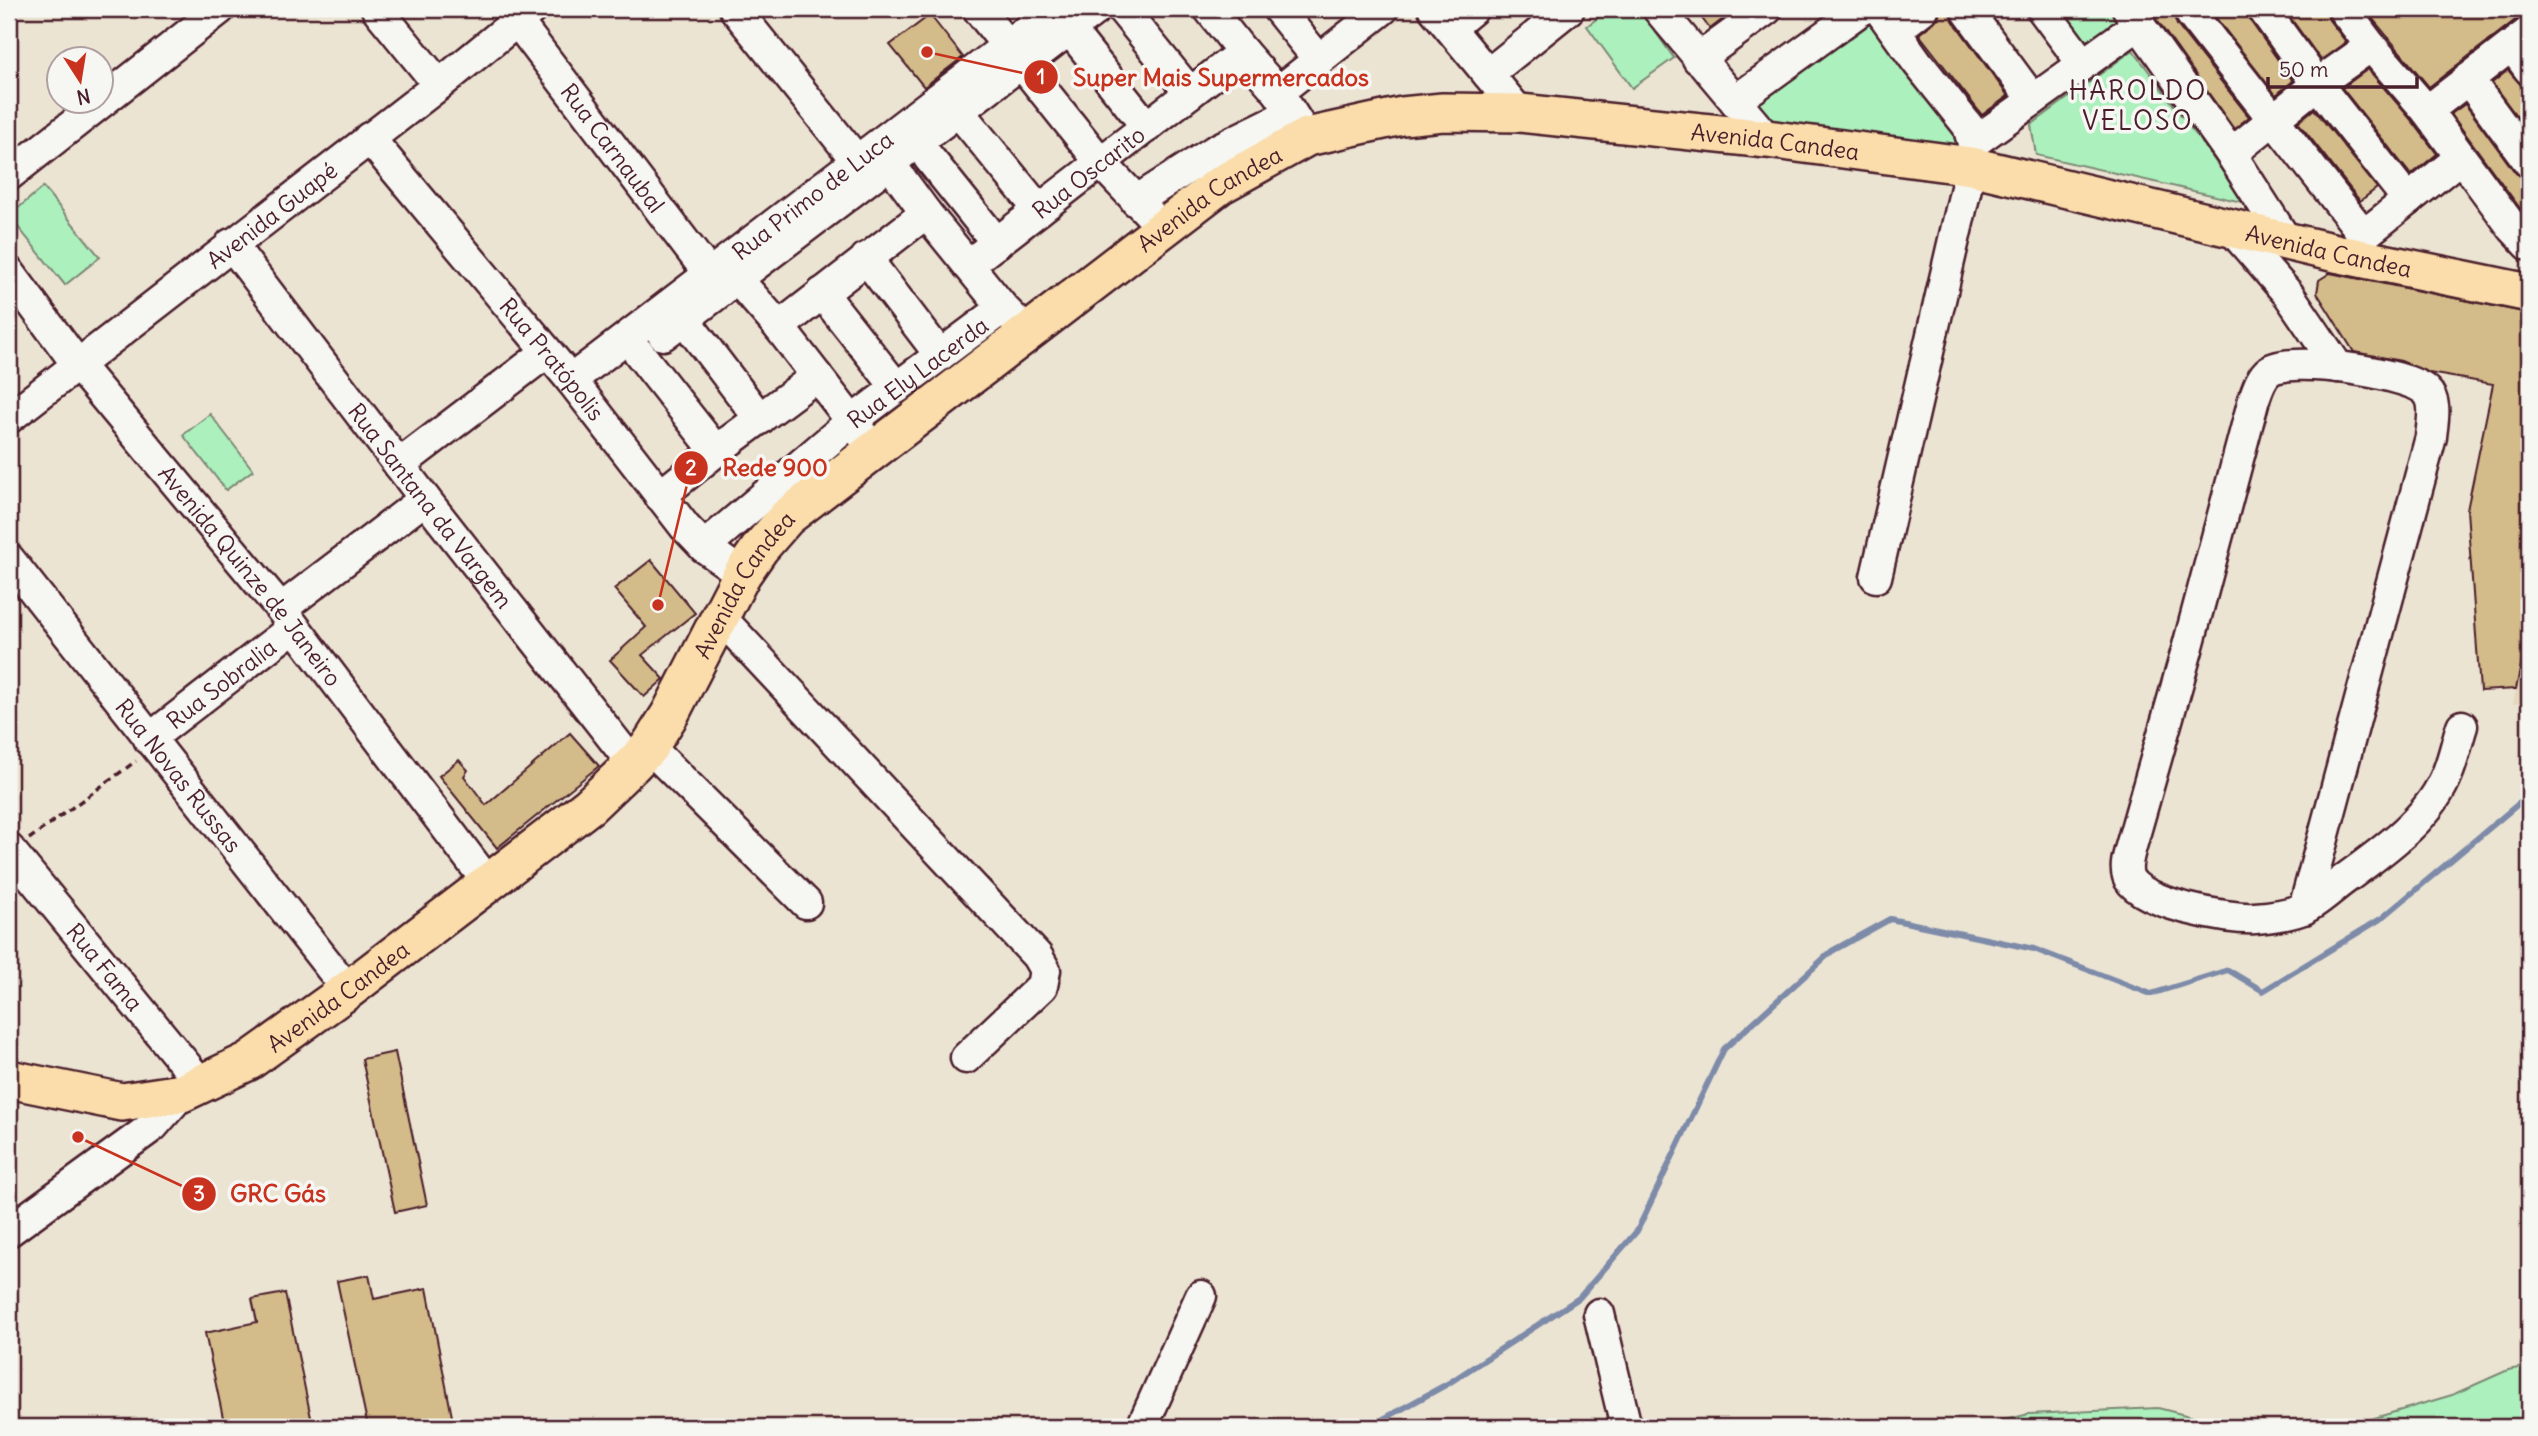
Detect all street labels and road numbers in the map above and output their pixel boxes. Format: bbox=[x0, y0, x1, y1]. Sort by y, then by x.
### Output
street label: Rua Carnaubal bbox=[555, 77, 671, 218]
street label: Avenida Candea bbox=[1690, 117, 1861, 166]
street label: Rua Oscarito bbox=[1026, 119, 1150, 225]
street label: Rua Primo de Luca bbox=[726, 124, 898, 266]
street label: Avenida Candea bbox=[1131, 139, 1287, 258]
street label: Avenida Guapé bbox=[200, 155, 343, 274]
street label: Avenida Candea bbox=[2243, 218, 2414, 283]
street label: Rua Pratópolis bbox=[494, 291, 611, 426]
street label: Rua Ely Lacerda bbox=[841, 310, 994, 434]
street label: Rua Santana da Vargem bbox=[342, 397, 519, 614]
street label: Avenida Quinze de Janeiro bbox=[153, 459, 348, 692]
street label: Avenida Candea bbox=[687, 505, 800, 663]
street label: Rua Sobralia bbox=[160, 632, 282, 735]
street label: Rua Novas Russas bbox=[110, 692, 248, 858]
street label: Rua Fama bbox=[61, 917, 150, 1016]
street label: Avenida Candea bbox=[261, 934, 414, 1058]

